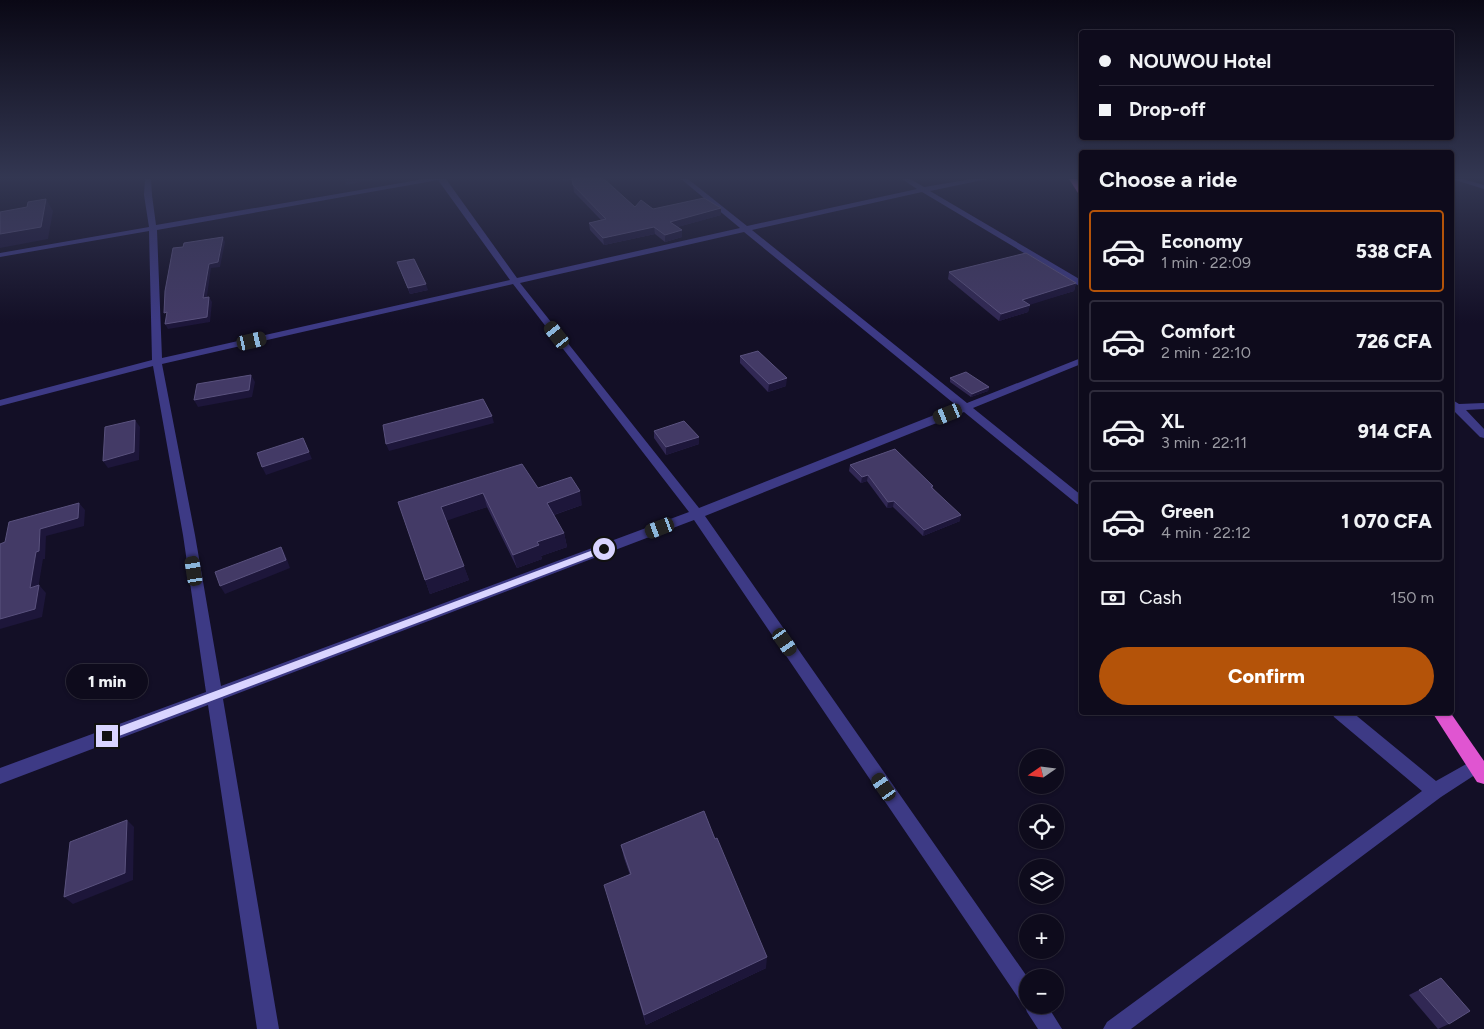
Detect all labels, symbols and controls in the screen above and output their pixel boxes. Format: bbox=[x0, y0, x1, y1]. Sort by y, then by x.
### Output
text: NOUWOU Hotel bbox=[1129, 50, 1271, 73]
text: Drop-off bbox=[1129, 98, 1206, 121]
text: Choose a ride bbox=[1099, 166, 1237, 193]
icon: car bbox=[1101, 229, 1146, 274]
text: Economy bbox=[1161, 230, 1243, 253]
text: 538 CFA bbox=[1356, 240, 1432, 263]
text: 1 min · 22:09 bbox=[1161, 253, 1251, 272]
car bbox=[541, 319, 572, 351]
icon: car bbox=[1101, 319, 1146, 364]
text: Comfort bbox=[1161, 320, 1236, 343]
car bbox=[235, 330, 268, 352]
text: 726 CFA bbox=[1356, 330, 1432, 353]
text: 2 min · 22:10 bbox=[1161, 343, 1251, 362]
car bbox=[931, 401, 964, 427]
icon: car bbox=[1101, 409, 1146, 454]
text: XL bbox=[1161, 410, 1184, 433]
text: 914 CFA bbox=[1358, 420, 1432, 443]
text: 3 min · 22:11 bbox=[1161, 433, 1247, 452]
icon: car bbox=[1101, 499, 1146, 544]
text: Green bbox=[1161, 500, 1214, 523]
text: 1 070 CFA bbox=[1341, 510, 1432, 533]
car bbox=[643, 516, 676, 540]
text: 4 min · 22:12 bbox=[1161, 523, 1251, 542]
route start bbox=[593, 538, 615, 560]
car bbox=[184, 555, 203, 587]
icon: cash bbox=[1099, 584, 1127, 612]
text: Cash bbox=[1139, 586, 1182, 609]
text: 150 m bbox=[1390, 588, 1434, 607]
car bbox=[770, 625, 799, 659]
button: Confirm bbox=[1099, 647, 1434, 705]
callout: 1 min bbox=[66, 664, 148, 698]
text: 1 min bbox=[88, 672, 126, 691]
route end bbox=[96, 725, 118, 747]
north arrow bbox=[1019, 749, 1064, 794]
map controls bbox=[1019, 749, 1064, 1014]
car bbox=[869, 770, 898, 804]
button: locate bbox=[1019, 804, 1064, 849]
button: layers bbox=[1019, 859, 1064, 904]
button: + bbox=[1019, 914, 1064, 959]
button: − bbox=[1019, 969, 1064, 1014]

